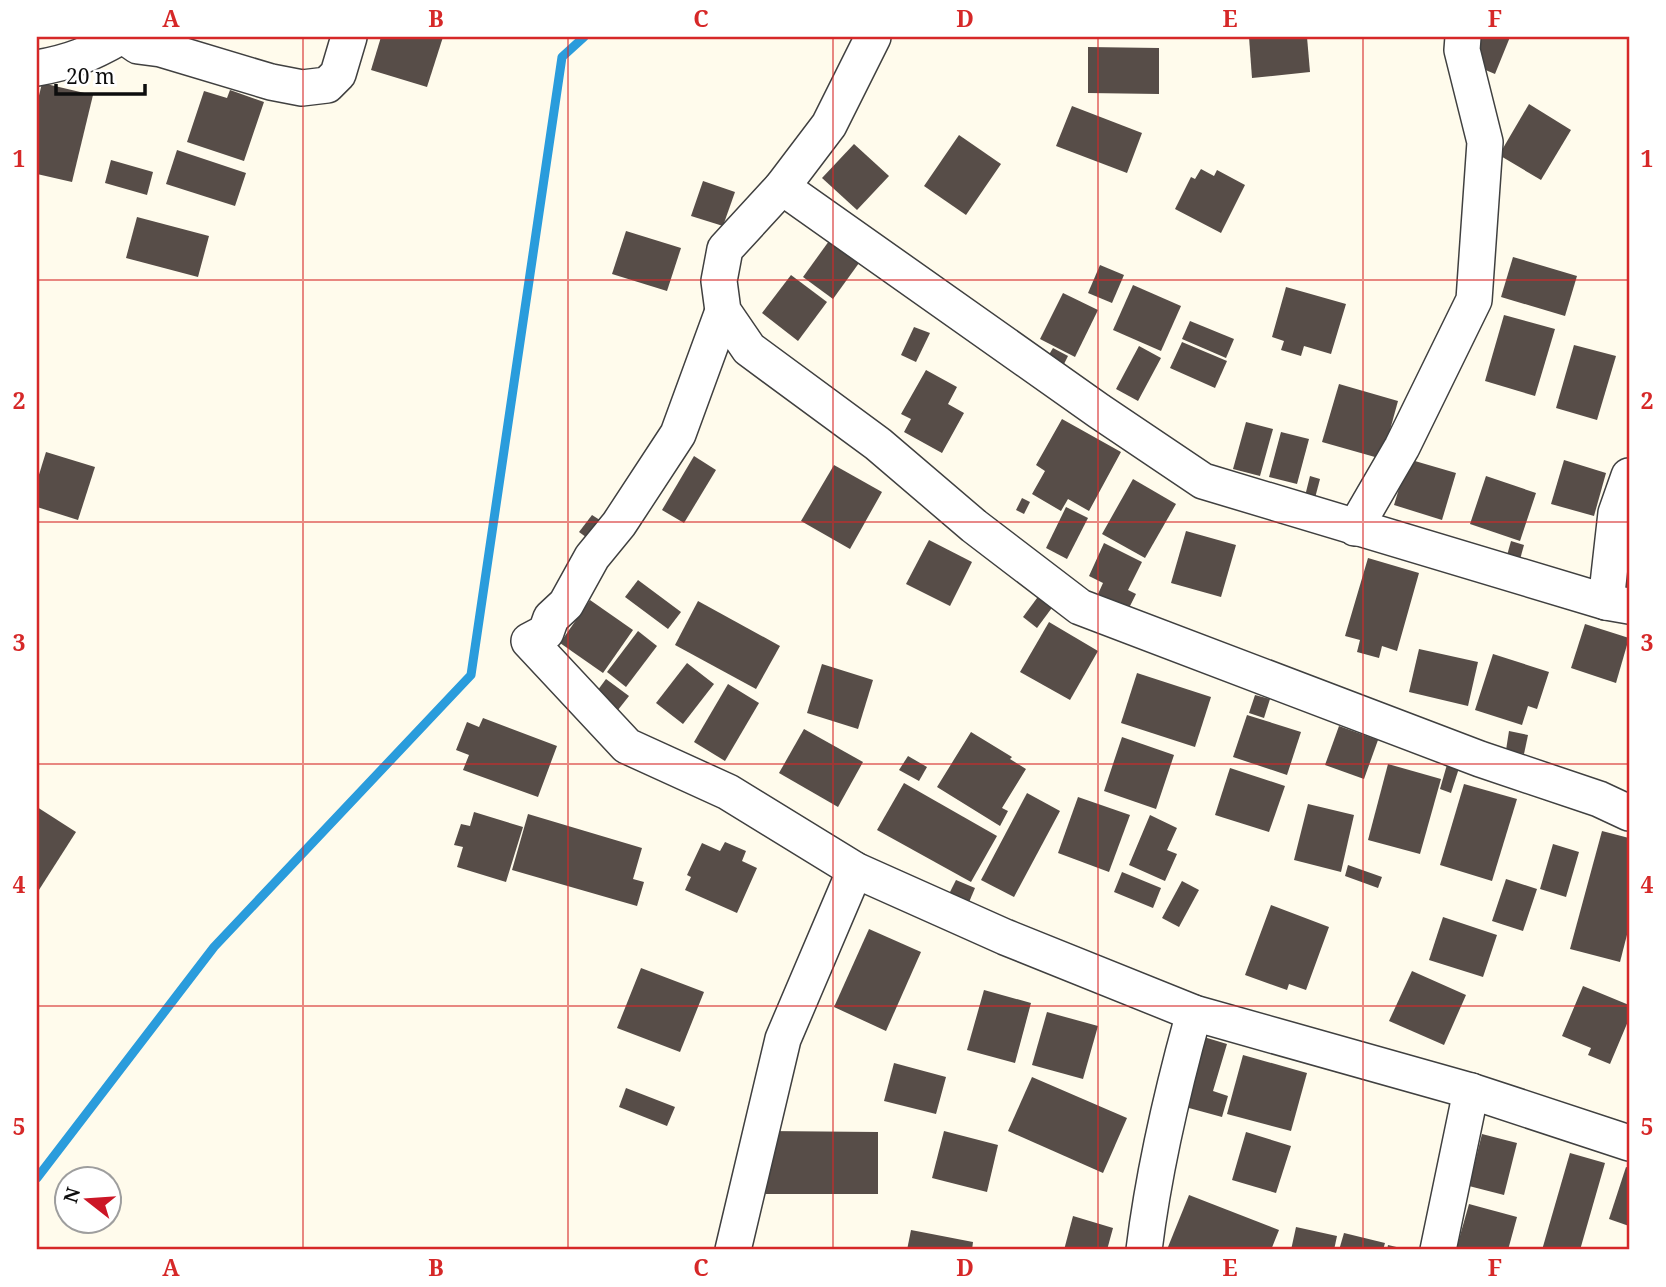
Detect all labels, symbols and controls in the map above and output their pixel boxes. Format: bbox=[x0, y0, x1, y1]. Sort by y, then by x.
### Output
text: A bbox=[162, 2, 180, 34]
text: B bbox=[428, 2, 444, 34]
text: C bbox=[693, 2, 709, 34]
text: D bbox=[956, 2, 974, 34]
text: E bbox=[1222, 2, 1238, 34]
text: F bbox=[1488, 2, 1502, 34]
scale bar bbox=[56, 52, 145, 96]
text: 20 m bbox=[66, 62, 115, 90]
text: 1 bbox=[13, 142, 26, 174]
text: 1 bbox=[1641, 142, 1654, 174]
text: 2 bbox=[13, 384, 26, 416]
text: 2 bbox=[1641, 384, 1654, 416]
text: 3 bbox=[13, 626, 26, 658]
text: 3 bbox=[1641, 626, 1654, 658]
text: 4 bbox=[13, 868, 26, 900]
text: 4 bbox=[1641, 868, 1654, 900]
text: 5 bbox=[13, 1110, 26, 1142]
text: 5 bbox=[1641, 1110, 1654, 1142]
north arrow bbox=[52, 1164, 122, 1234]
text: N bbox=[57, 1184, 86, 1206]
text: A bbox=[162, 1251, 180, 1283]
text: B bbox=[428, 1251, 444, 1283]
text: C bbox=[693, 1251, 709, 1283]
text: D bbox=[956, 1251, 974, 1283]
text: E bbox=[1222, 1251, 1238, 1283]
text: F bbox=[1488, 1251, 1502, 1283]

